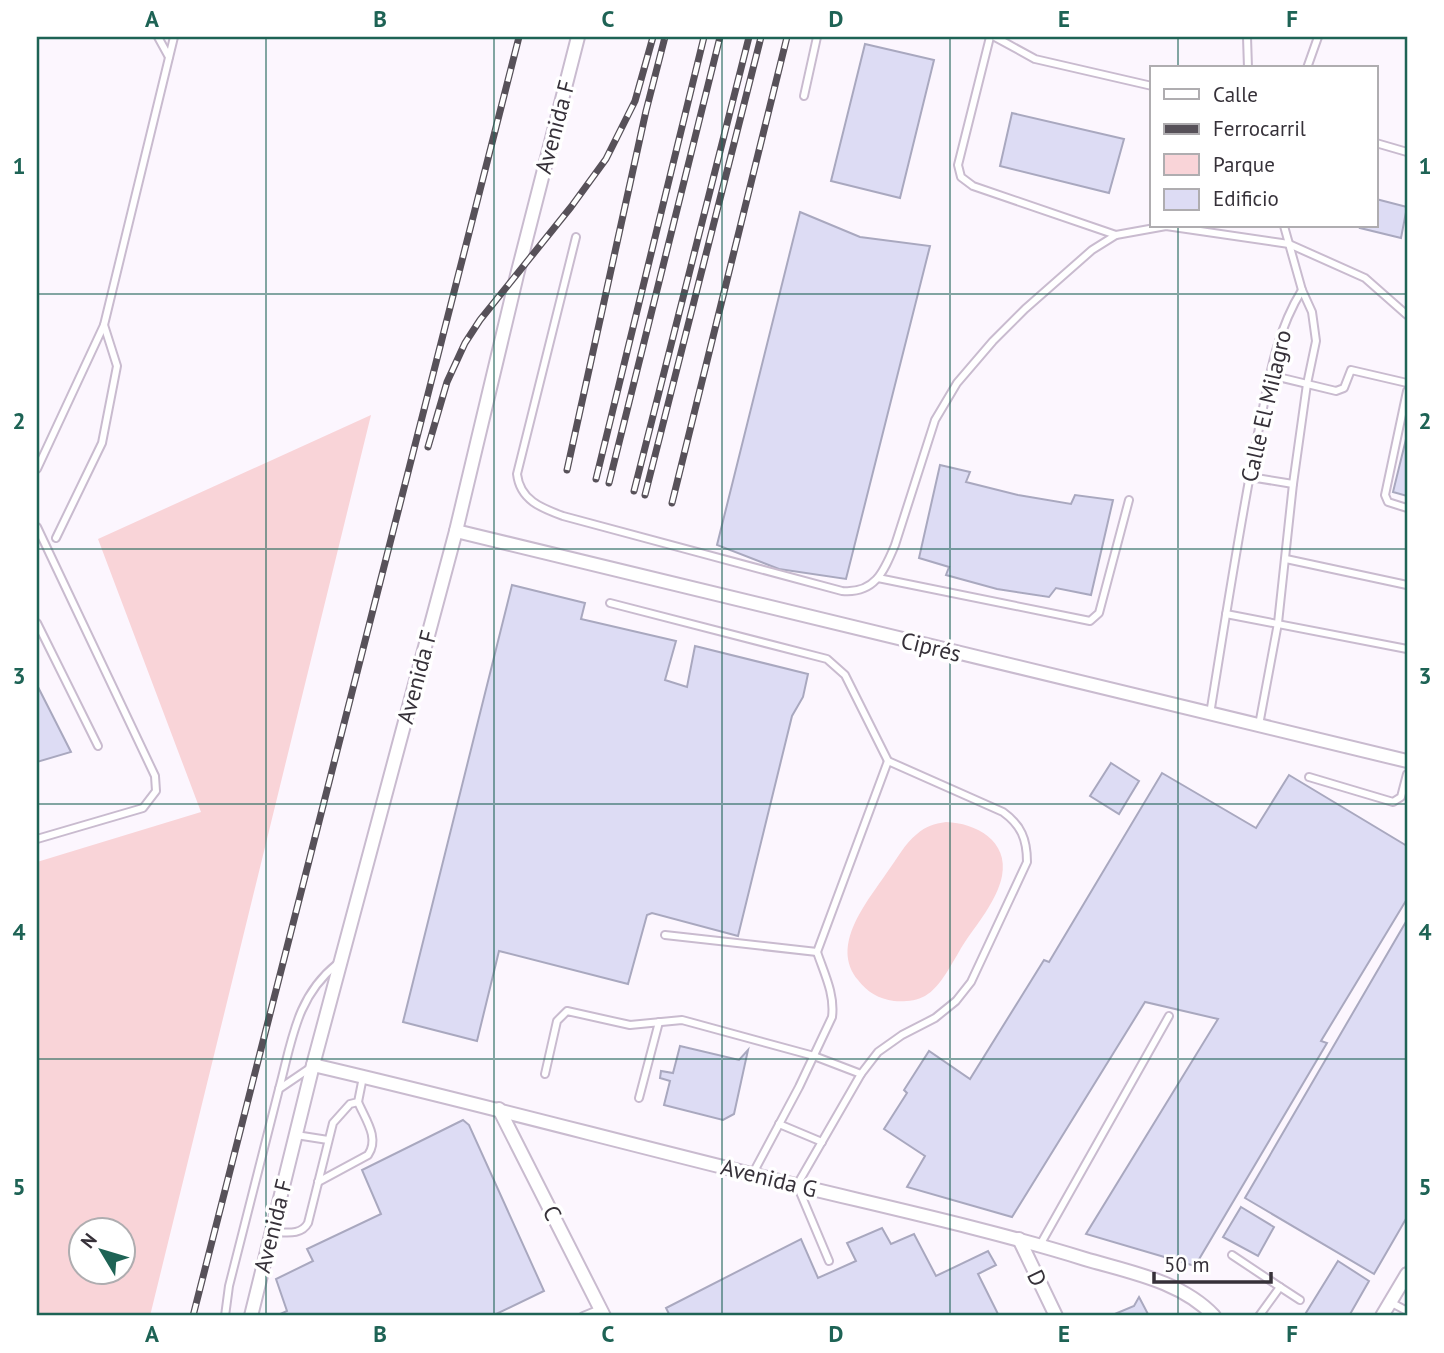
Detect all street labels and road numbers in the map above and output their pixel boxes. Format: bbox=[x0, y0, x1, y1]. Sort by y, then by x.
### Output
street label: Avenida F bbox=[528, 77, 581, 177]
street label: Calle El Milagro bbox=[1234, 327, 1297, 485]
street label: Ciprés bbox=[898, 625, 964, 668]
street label: Avenida F bbox=[390, 627, 443, 727]
street label: Avenida G bbox=[718, 1152, 820, 1203]
street label: Avenida F bbox=[247, 1176, 298, 1276]
street label: C bbox=[537, 1200, 568, 1225]
street label: D bbox=[1021, 1265, 1054, 1291]

